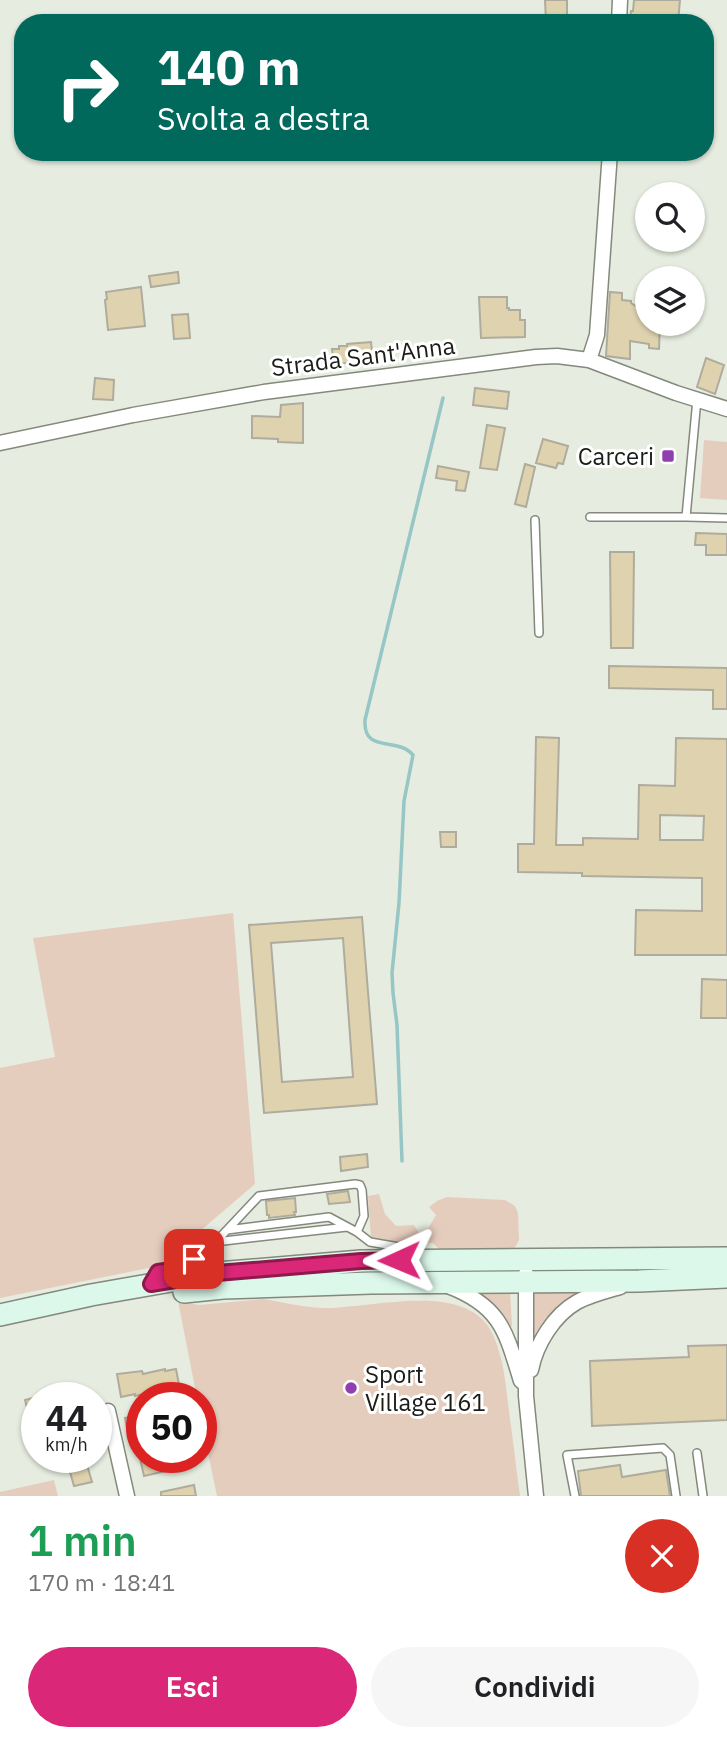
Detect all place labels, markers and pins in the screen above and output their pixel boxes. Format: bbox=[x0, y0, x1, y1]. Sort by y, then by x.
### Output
place label: Carceri bbox=[578, 440, 654, 472]
marker: Carceri bbox=[660, 448, 676, 464]
pin bbox=[164, 1229, 224, 1289]
place label: Sport Village 161 bbox=[365, 1358, 486, 1418]
marker: Sport Village 161 bbox=[343, 1380, 359, 1396]

